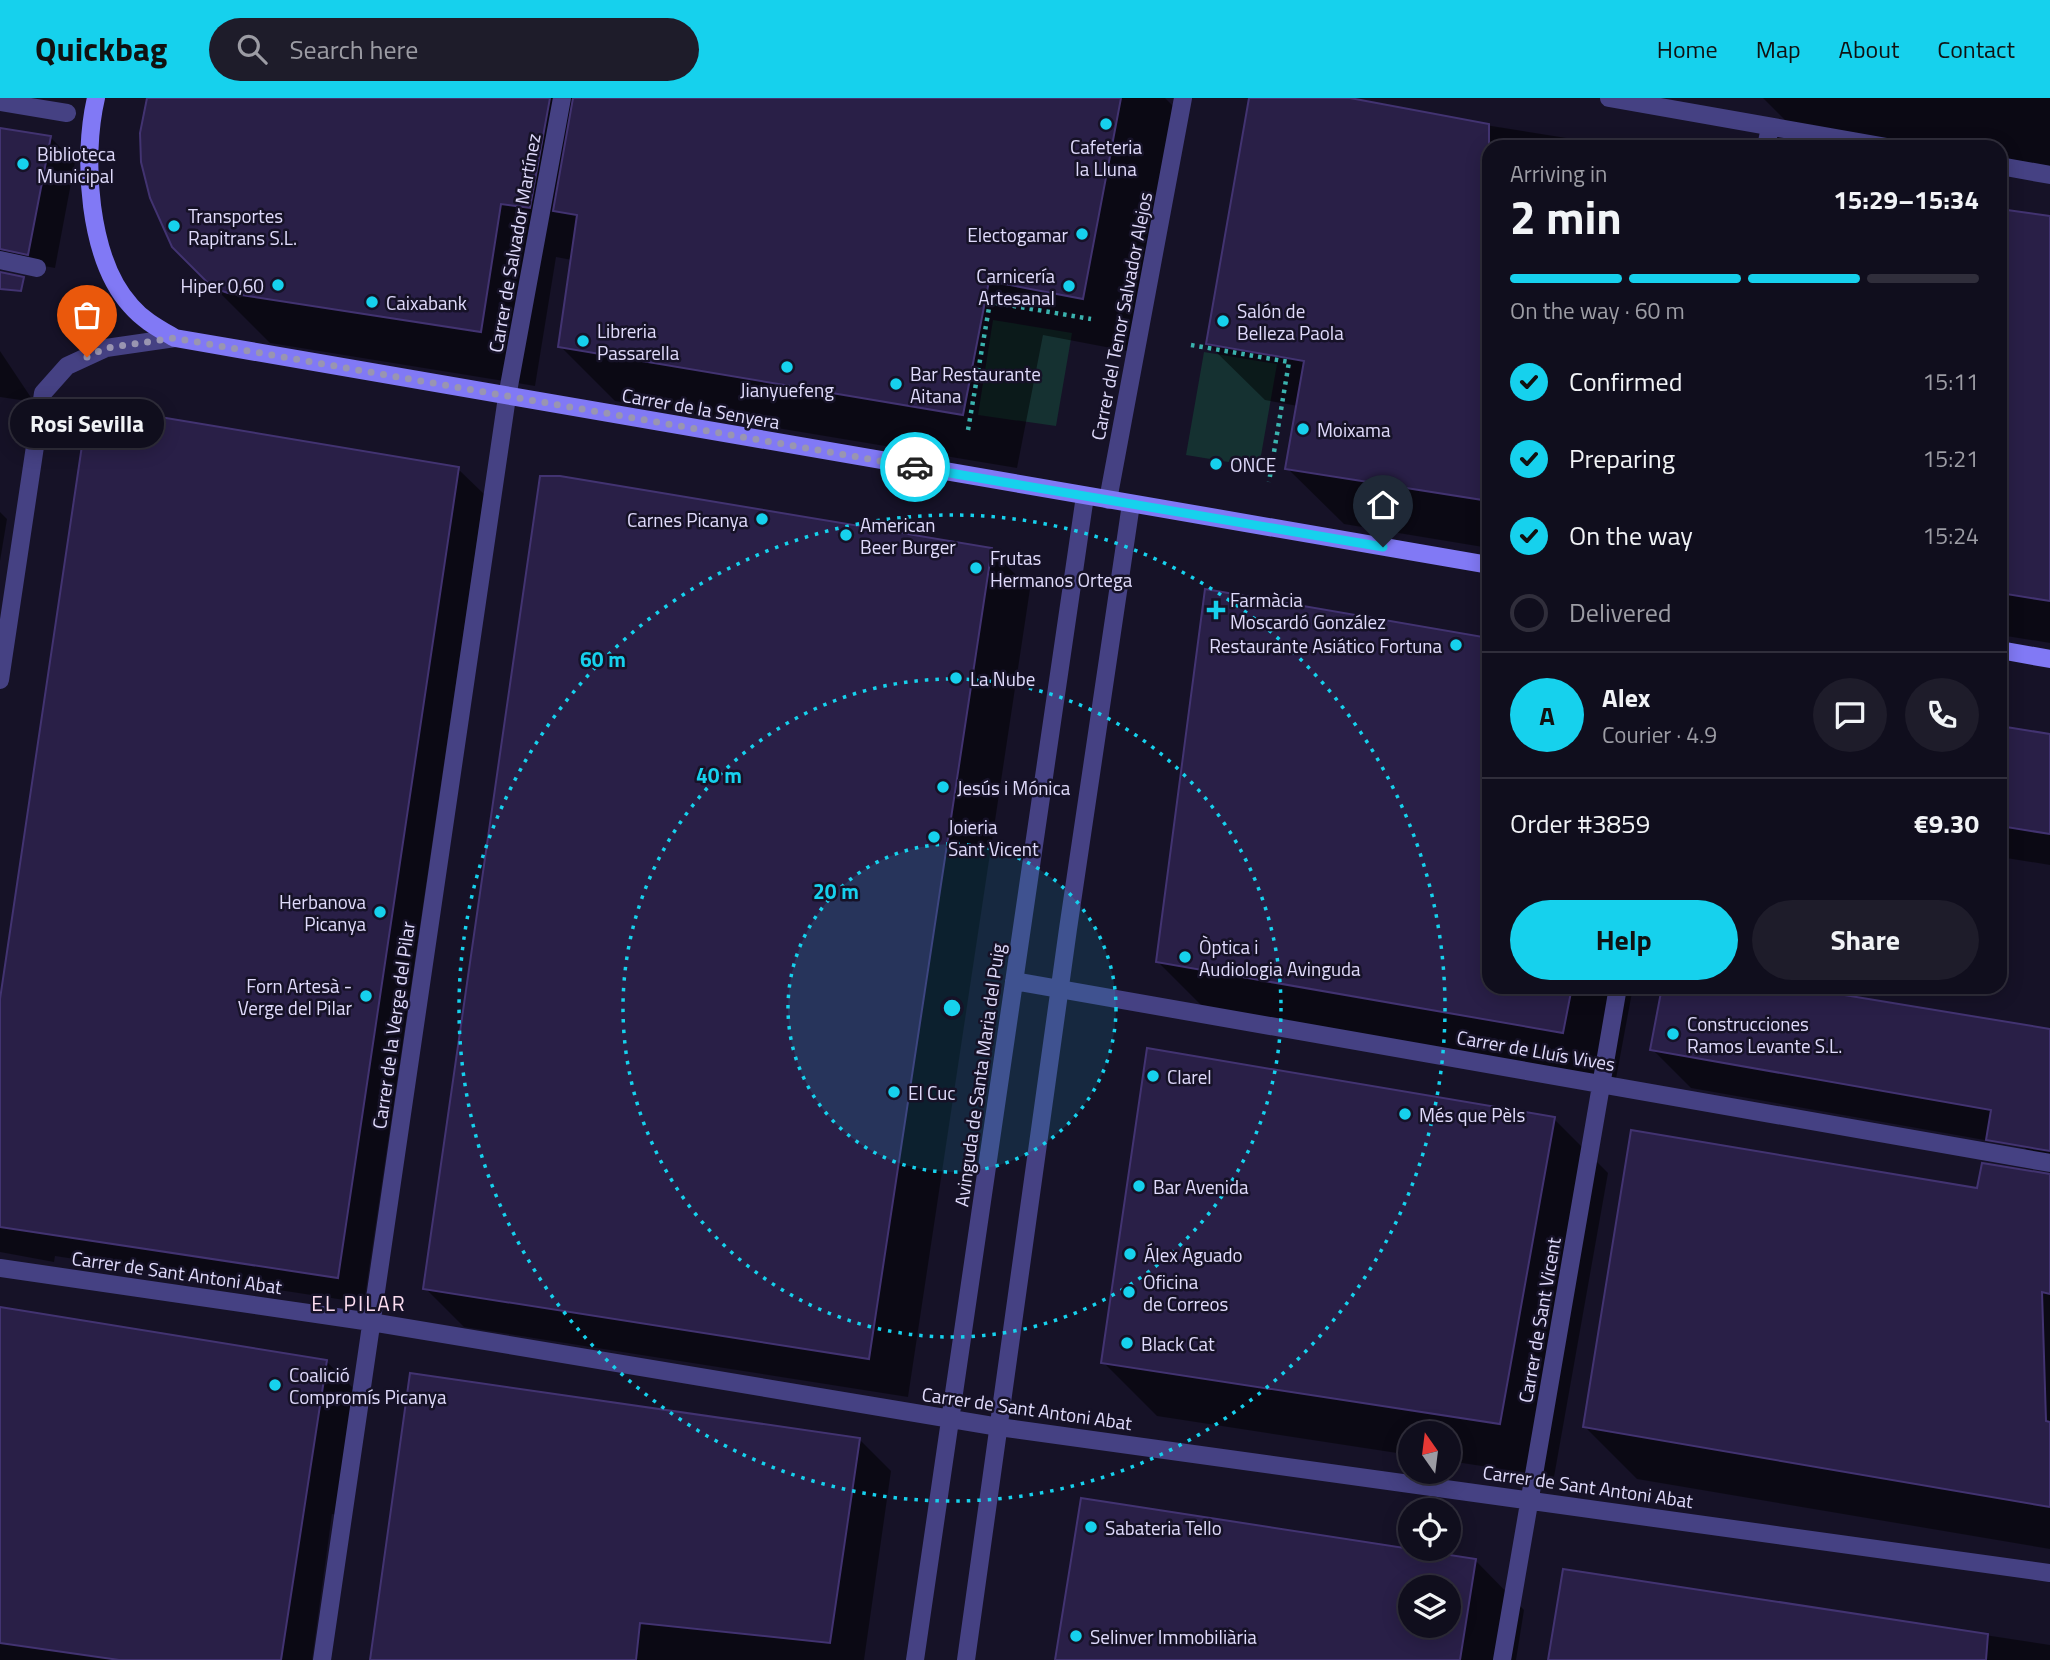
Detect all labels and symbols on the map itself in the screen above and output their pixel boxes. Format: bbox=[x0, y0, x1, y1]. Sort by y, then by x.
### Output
marker: Cafeteria la Lluna bbox=[1098, 116, 1114, 132]
street label: Carrer de Salvador Martínez bbox=[480, 131, 548, 355]
place label: Cafeteria la Lluna bbox=[1070, 132, 1142, 183]
place label: Biblioteca Municipal bbox=[37, 139, 116, 190]
marker: Biblioteca Municipal bbox=[15, 156, 31, 172]
street label: Carrer del Tenor Salvador Alejos bbox=[1083, 189, 1159, 443]
place label: Transportes Rapitrans S.L. bbox=[188, 201, 297, 252]
marker: Transportes Rapitrans S.L. bbox=[166, 218, 182, 234]
place label: Electogamar bbox=[967, 220, 1068, 249]
marker: Electogamar bbox=[1074, 226, 1090, 242]
place label: Carnicería Artesanal bbox=[976, 261, 1055, 312]
place label: Hiper 0,60 bbox=[180, 271, 264, 300]
marker: Hiper 0,60 bbox=[270, 277, 286, 293]
marker: Carnicería Artesanal bbox=[1061, 278, 1077, 294]
pin bbox=[57, 285, 117, 357]
place label: Caixabank bbox=[386, 288, 467, 317]
marker: Caixabank bbox=[364, 294, 380, 310]
place label: Salón de Belleza Paola bbox=[1237, 296, 1344, 347]
marker: Salón de Belleza Paola bbox=[1215, 313, 1231, 329]
place label: Libreria Passarella bbox=[597, 316, 680, 367]
marker: Libreria Passarella bbox=[575, 333, 591, 349]
marker: Jianyuefeng bbox=[779, 359, 795, 375]
place label: Bar Restaurante Aitana bbox=[910, 359, 1041, 410]
place label: Jianyuefeng bbox=[740, 375, 834, 404]
marker: Bar Restaurante Aitana bbox=[888, 376, 904, 392]
street label: Carrer de la Senyera bbox=[620, 380, 783, 436]
callout: Rosi Sevilla bbox=[10, 399, 164, 448]
place label: Moixama bbox=[1317, 415, 1391, 444]
marker: Moixama bbox=[1295, 421, 1311, 437]
courier bbox=[880, 432, 950, 502]
place label: ONCE bbox=[1230, 450, 1276, 479]
marker: ONCE bbox=[1208, 456, 1224, 472]
pin bbox=[1353, 475, 1413, 547]
place label: Carnes Picanya bbox=[627, 505, 748, 534]
place label: American Beer Burger bbox=[860, 510, 956, 561]
marker: Carnes Picanya bbox=[754, 511, 770, 527]
marker: American Beer Burger bbox=[838, 527, 854, 543]
place label: Frutas Hermanos Ortega bbox=[990, 543, 1133, 594]
marker: Frutas Hermanos Ortega bbox=[968, 560, 984, 576]
place label: Farmàcia Moscardó González bbox=[1230, 585, 1386, 636]
marker: Farmàcia Moscardó González bbox=[1208, 602, 1224, 618]
place label: Restaurante Asiático Fortuna bbox=[1209, 631, 1442, 660]
marker: Restaurante Asiático Fortuna bbox=[1448, 637, 1464, 653]
text: 60 m bbox=[580, 643, 626, 675]
place label: La Nube bbox=[970, 664, 1035, 693]
marker: La Nube bbox=[948, 670, 964, 686]
text: 40 m bbox=[696, 759, 742, 791]
place label: Jesús i Mónica bbox=[957, 773, 1071, 802]
marker: Jesús i Mónica bbox=[935, 779, 951, 795]
place label: Joieria Sant Vicent bbox=[948, 812, 1039, 863]
marker: Joieria Sant Vicent bbox=[926, 829, 942, 845]
text: 20 m bbox=[813, 875, 859, 907]
place label: Herbanova Picanya bbox=[279, 887, 366, 938]
marker: Herbanova Picanya bbox=[372, 904, 388, 920]
street label: Carrer de la Verge del Pilar bbox=[364, 919, 422, 1131]
place label: Òptica i Audiologia Avinguda bbox=[1199, 932, 1361, 983]
street label: Avinguda de Santa Maria del Puig bbox=[946, 941, 1012, 1209]
marker: Òptica i Audiologia Avinguda bbox=[1177, 949, 1193, 965]
place label: Forn Artesà - Verge del Pilar bbox=[238, 971, 352, 1022]
marker: Forn Artesà - Verge del Pilar bbox=[358, 988, 374, 1004]
centre of rings bbox=[940, 996, 964, 1020]
place label: Construcciones Ramos Levante S.L. bbox=[1687, 1009, 1842, 1060]
street label: Carrer de Lluís Vives bbox=[1455, 1022, 1618, 1078]
marker: Construcciones Ramos Levante S.L. bbox=[1665, 1026, 1681, 1042]
place label: Clarel bbox=[1167, 1062, 1212, 1091]
marker: Clarel bbox=[1145, 1068, 1161, 1084]
place label: El Cuc bbox=[908, 1078, 956, 1107]
marker: El Cuc bbox=[886, 1084, 902, 1100]
place label: Més que Pèls bbox=[1419, 1100, 1526, 1129]
marker: Més que Pèls bbox=[1397, 1106, 1413, 1122]
place label: Bar Avenida bbox=[1153, 1172, 1249, 1201]
marker: Bar Avenida bbox=[1131, 1178, 1147, 1194]
street label: Carrer de Sant Vicent bbox=[1510, 1235, 1568, 1405]
place label: Álex Aguado bbox=[1144, 1240, 1243, 1269]
street label: Carrer de Sant Antoni Abat bbox=[70, 1243, 284, 1301]
marker: Álex Aguado bbox=[1122, 1246, 1138, 1262]
place label: Oficina de Correos bbox=[1143, 1267, 1229, 1318]
marker: Oficina de Correos bbox=[1121, 1284, 1137, 1300]
district label: EL PILAR bbox=[311, 1287, 407, 1319]
place label: Black Cat bbox=[1141, 1329, 1215, 1358]
marker: Black Cat bbox=[1119, 1335, 1135, 1351]
place label: Coalició Compromís Picanya bbox=[289, 1360, 447, 1411]
marker: Coalició Compromís Picanya bbox=[267, 1377, 283, 1393]
street label: Carrer de Sant Antoni Abat bbox=[920, 1379, 1134, 1437]
north arrow bbox=[1398, 1421, 1461, 1484]
street label: Carrer de Sant Antoni Abat bbox=[1481, 1457, 1695, 1515]
place label: Sabateria Tello bbox=[1105, 1513, 1222, 1542]
marker: Sabateria Tello bbox=[1083, 1519, 1099, 1535]
place label: Selinver Immobiliària bbox=[1090, 1622, 1257, 1651]
marker: Selinver Immobiliària bbox=[1068, 1628, 1084, 1644]

